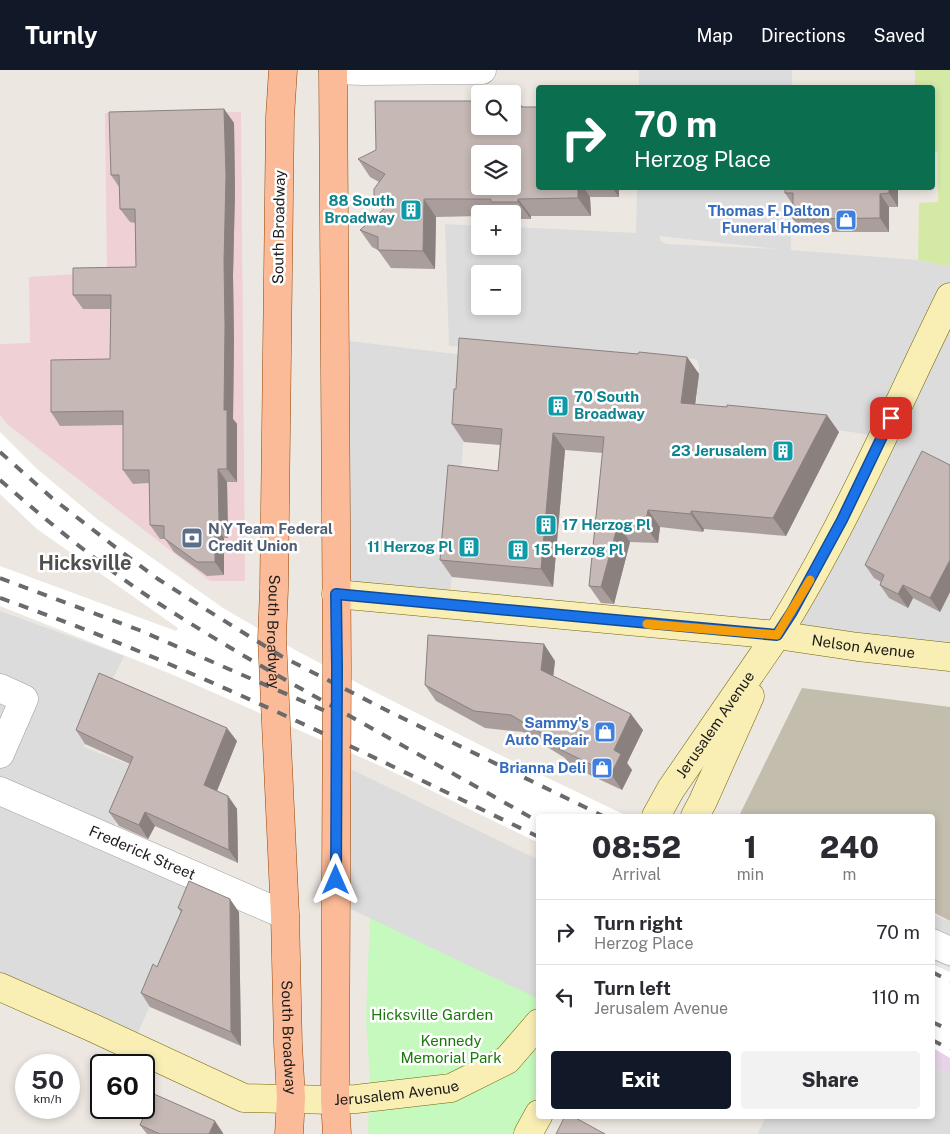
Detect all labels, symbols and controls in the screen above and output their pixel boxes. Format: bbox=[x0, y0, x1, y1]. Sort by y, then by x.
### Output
text: Turnly bbox=[25, 21, 98, 49]
text: Map bbox=[696, 25, 733, 46]
text: Directions bbox=[761, 25, 846, 46]
text: Saved bbox=[874, 25, 925, 46]
map controls bbox=[471, 85, 521, 315]
button: search bbox=[471, 85, 521, 135]
text: 70 m bbox=[634, 104, 717, 145]
icon: right bbox=[551, 105, 616, 170]
button: layers bbox=[471, 145, 521, 195]
text: Herzog Place bbox=[634, 146, 771, 172]
street label: South Broadway bbox=[269, 170, 288, 284]
place label: 88 South Broadway bbox=[324, 192, 396, 226]
building icon: 88 South Broadway bbox=[399, 198, 423, 222]
place label: Thomas F. Dalton Funeral Homes bbox=[708, 202, 830, 236]
button: + bbox=[471, 205, 521, 255]
shop icon: Thomas F. Dalton Funeral Homes bbox=[834, 208, 858, 232]
button: − bbox=[471, 265, 521, 315]
place label: 70 South Broadway bbox=[574, 388, 645, 422]
building icon: 70 South Broadway bbox=[546, 394, 570, 418]
pin bbox=[870, 397, 912, 439]
icon: arrive bbox=[877, 404, 905, 432]
building icon: 23 Jerusalem bbox=[771, 439, 795, 463]
place label: 23 Jerusalem bbox=[671, 442, 767, 459]
building icon: 17 Herzog Pl bbox=[534, 513, 558, 537]
place label: 17 Herzog Pl bbox=[562, 516, 651, 533]
place label: N Y Team Federal Credit Union bbox=[208, 520, 333, 554]
bank icon: N Y Team Federal Credit Union bbox=[180, 526, 204, 550]
building icon: 11 Herzog Pl bbox=[457, 535, 481, 559]
place label: 11 Herzog Pl bbox=[367, 538, 453, 555]
building icon: 15 Herzog Pl bbox=[506, 538, 530, 562]
place label: 15 Herzog Pl bbox=[534, 541, 624, 558]
district label: Hicksville bbox=[39, 551, 131, 575]
street label: South Broadway bbox=[264, 575, 283, 689]
street label: Nelson Avenue bbox=[811, 631, 916, 661]
street label: Jerusalem Avenue bbox=[672, 668, 758, 781]
place label: Sammy's Auto Repair bbox=[505, 714, 589, 748]
shop icon: Sammy's Auto Repair bbox=[593, 720, 617, 744]
shop icon: Brianna Deli bbox=[590, 756, 614, 780]
place label: Brianna Deli bbox=[499, 759, 586, 776]
street label: Frederick Street bbox=[87, 822, 198, 883]
text: 08:52 bbox=[592, 829, 681, 865]
text: 1 bbox=[744, 829, 757, 865]
text: 240 bbox=[820, 829, 879, 865]
position arrow bbox=[309, 853, 361, 905]
text: Arrival bbox=[612, 865, 661, 884]
text: min bbox=[737, 865, 764, 884]
text: m bbox=[843, 865, 856, 884]
text: Turn right bbox=[594, 912, 683, 934]
icon: right bbox=[551, 918, 579, 946]
text: 70 m bbox=[876, 921, 920, 943]
text: Herzog Place bbox=[594, 934, 694, 953]
text: Turn left bbox=[594, 977, 671, 999]
street label: South Broadway bbox=[279, 980, 300, 1095]
icon: left bbox=[551, 983, 579, 1011]
text: 110 m bbox=[872, 986, 920, 1008]
text: Jerusalem Avenue bbox=[594, 999, 728, 1018]
park label: Hicksville Garden bbox=[371, 1006, 493, 1023]
park label: Kennedy Memorial Park bbox=[400, 1032, 502, 1066]
button: Exit bbox=[551, 1051, 731, 1109]
button: Share bbox=[741, 1051, 920, 1109]
speed limit sign: 60 bbox=[90, 1054, 155, 1119]
text: 50 bbox=[31, 1065, 64, 1095]
street label: Jerusalem Avenue bbox=[334, 1076, 462, 1108]
text: km/h bbox=[33, 1092, 62, 1106]

